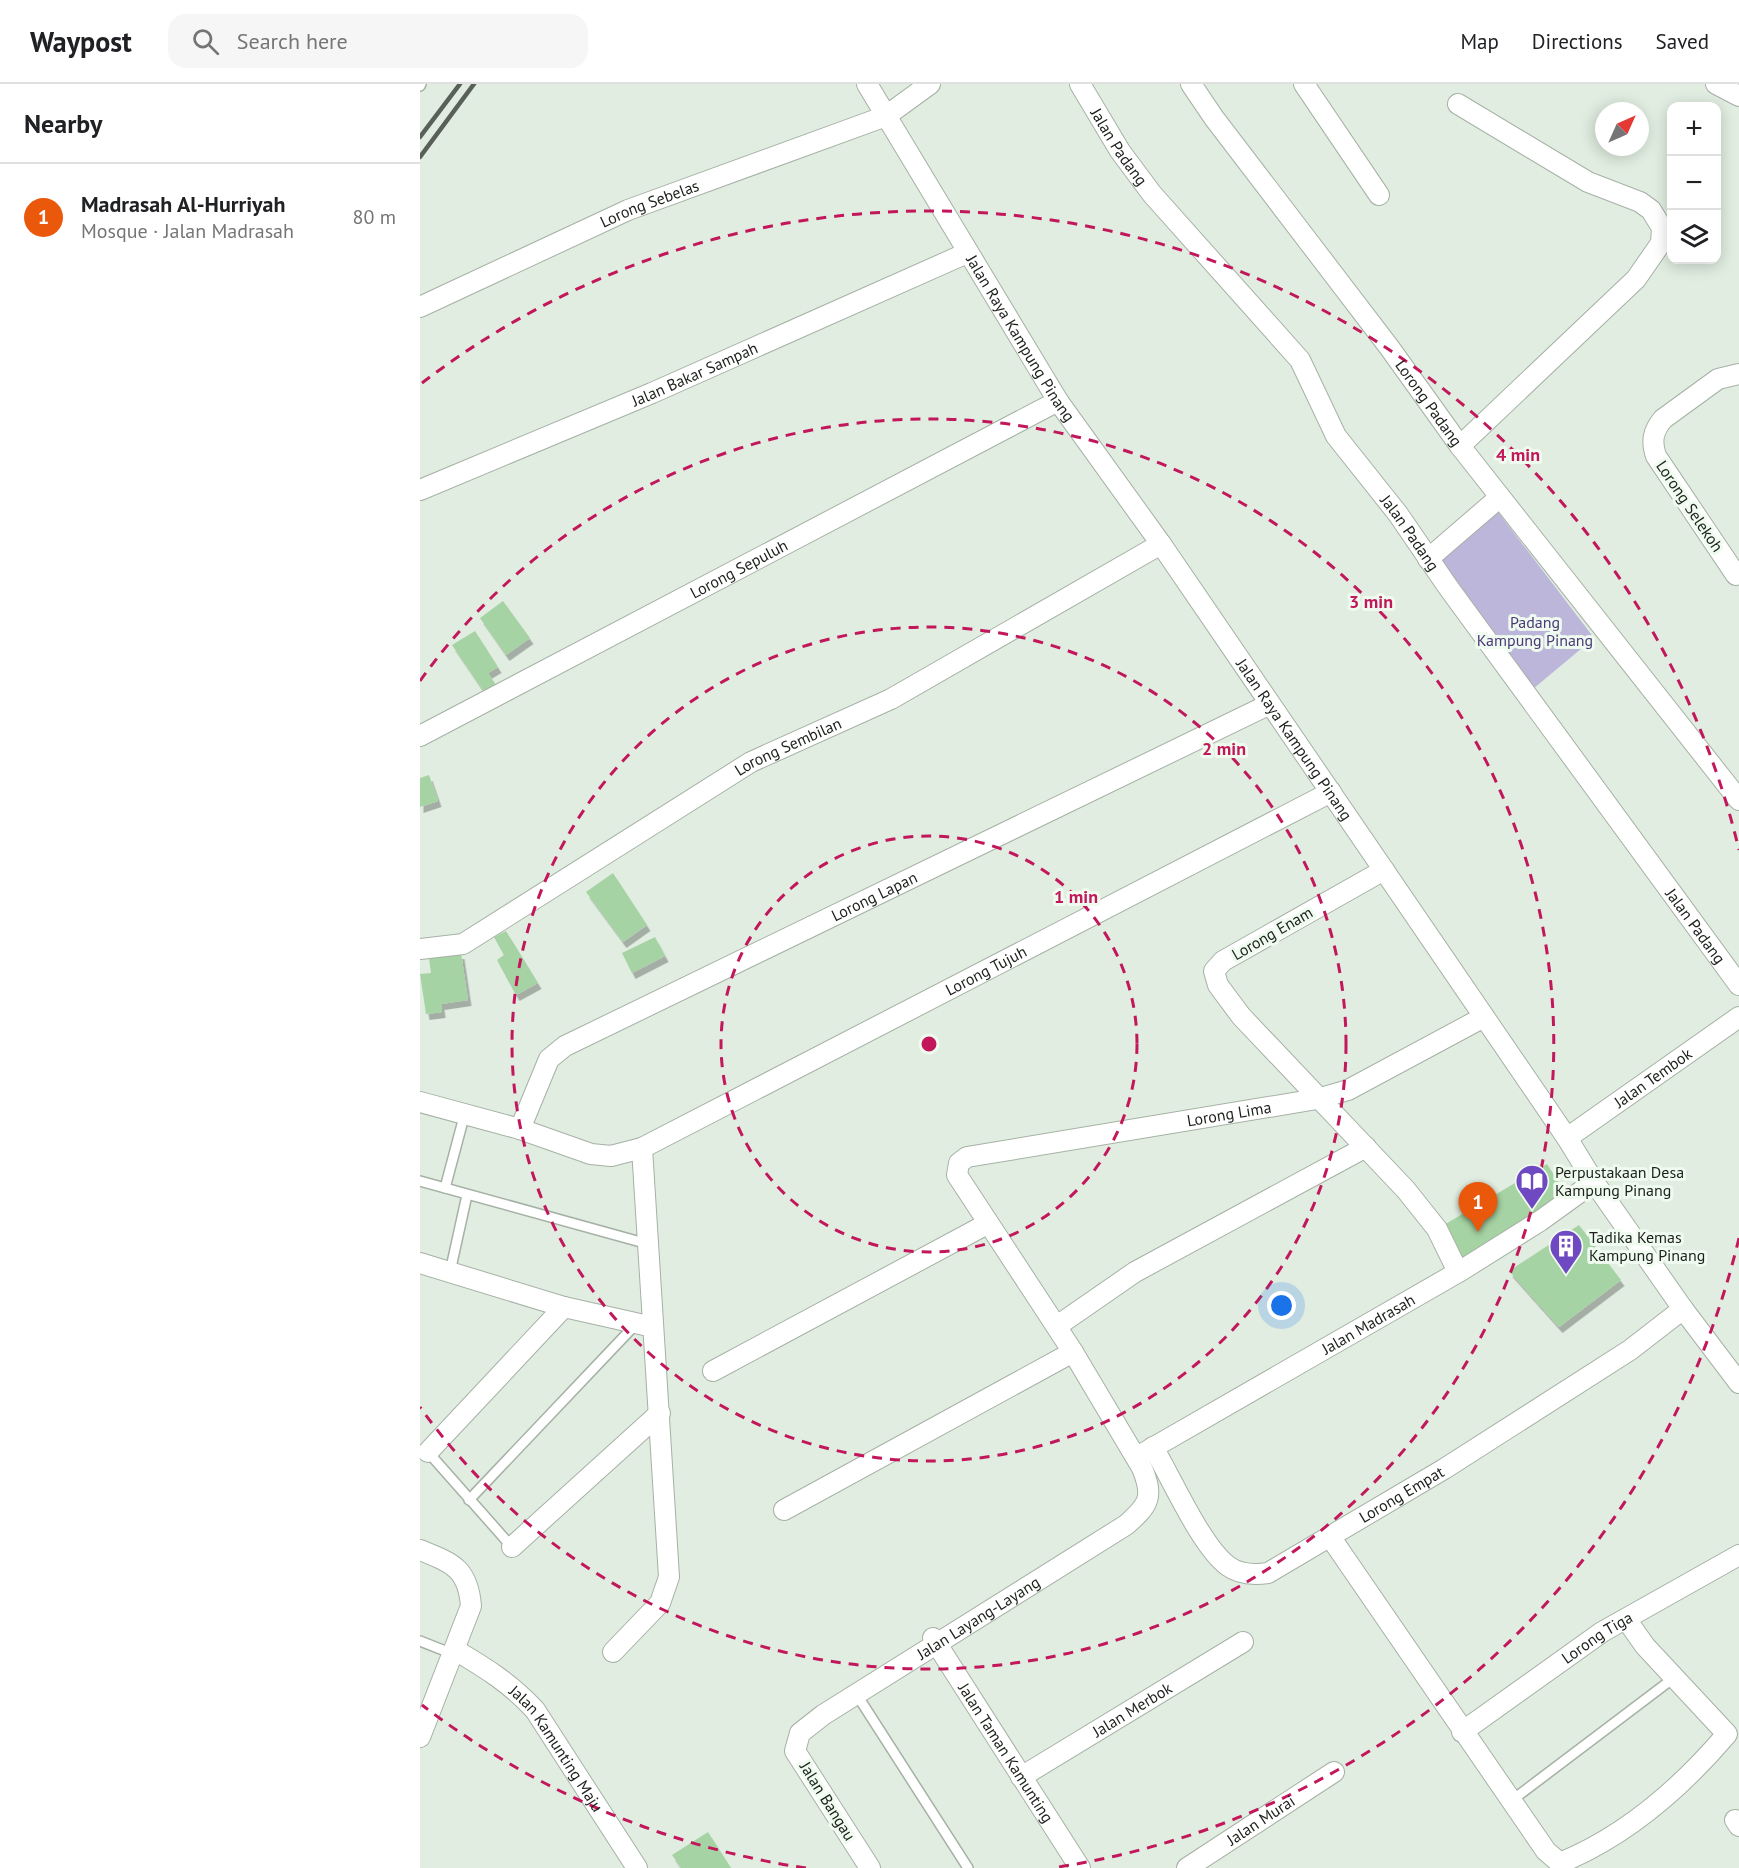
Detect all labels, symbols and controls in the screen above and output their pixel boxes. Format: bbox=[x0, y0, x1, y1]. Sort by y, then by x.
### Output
search box bbox=[168, 14, 588, 68]
text: Waypost bbox=[30, 23, 132, 60]
icon: search bbox=[189, 25, 222, 58]
text: Search here bbox=[237, 27, 348, 55]
text: Map bbox=[1460, 28, 1499, 55]
text: Directions bbox=[1532, 28, 1623, 55]
text: Saved bbox=[1656, 28, 1709, 55]
north arrow bbox=[1595, 102, 1649, 156]
map controls bbox=[1667, 102, 1721, 264]
button: + bbox=[1667, 102, 1721, 156]
street label: Jalan Padang bbox=[1086, 104, 1152, 189]
text: Nearby bbox=[24, 107, 102, 140]
button: − bbox=[1667, 156, 1721, 210]
street label: Lorong Sebelas bbox=[597, 175, 702, 232]
text: Madrasah Al-Hurriyah bbox=[81, 190, 286, 218]
text: 1 bbox=[38, 204, 49, 230]
text: 80 m bbox=[353, 204, 396, 230]
button: layers bbox=[1667, 210, 1721, 264]
text: Mosque · Jalan Madrasah bbox=[81, 218, 294, 244]
street label: Jalan Raya Kampung Pinang bbox=[962, 250, 1079, 425]
street label: Jalan Bakar Sampah bbox=[628, 337, 761, 411]
street label: Lorong Padang bbox=[1391, 356, 1467, 450]
text: 4 min bbox=[1496, 443, 1540, 466]
street label: Lorong Selekoh bbox=[1652, 457, 1728, 555]
street label: Jalan Padang bbox=[1376, 490, 1444, 575]
street label: Lorong Sepuluh bbox=[686, 535, 791, 602]
text: 3 min bbox=[1349, 590, 1393, 613]
park label: Padang Kampung Pinang bbox=[1477, 612, 1593, 650]
street label: Jalan Raya Kampung Pinang bbox=[1232, 654, 1357, 824]
street label: Lorong Sembilan bbox=[731, 713, 844, 780]
text: 2 min bbox=[1202, 737, 1246, 760]
street label: Lorong Lapan bbox=[828, 867, 920, 925]
street label: Jalan Padang bbox=[1661, 883, 1730, 967]
text: 1 min bbox=[1054, 885, 1098, 908]
street label: Lorong Enam bbox=[1228, 902, 1316, 964]
street label: Lorong Tujuh bbox=[942, 941, 1030, 1000]
centre of rings bbox=[919, 1034, 939, 1054]
street label: Jalan Tembok bbox=[1609, 1043, 1696, 1112]
street label: Lorong Lima bbox=[1185, 1097, 1273, 1130]
place label: Perpustakaan Desa Kampung Pinang bbox=[1555, 1162, 1684, 1200]
library icon: Perpustakaan Desa Kampung Pinang bbox=[1514, 1163, 1550, 1210]
pin: 1 bbox=[1458, 1182, 1498, 1232]
place label: Tadika Kemas Kampung Pinang bbox=[1589, 1227, 1705, 1265]
building icon: Tadika Kemas Kampung Pinang bbox=[1548, 1228, 1584, 1275]
street label: Jalan Madrasah bbox=[1317, 1289, 1418, 1359]
your location bbox=[1267, 1291, 1296, 1320]
street label: Lorong Empat bbox=[1355, 1461, 1448, 1527]
street label: Jalan Layang-Layang bbox=[912, 1572, 1043, 1664]
street label: Lorong Tiga bbox=[1558, 1607, 1636, 1668]
street label: Jalan Taman Kamunting bbox=[954, 1678, 1058, 1826]
street label: Jalan Merbok bbox=[1088, 1678, 1176, 1742]
street label: Jalan Kamunting Maju bbox=[505, 1680, 608, 1815]
street label: Jalan Bangau bbox=[795, 1757, 860, 1844]
street label: Jalan Murai bbox=[1222, 1790, 1298, 1850]

